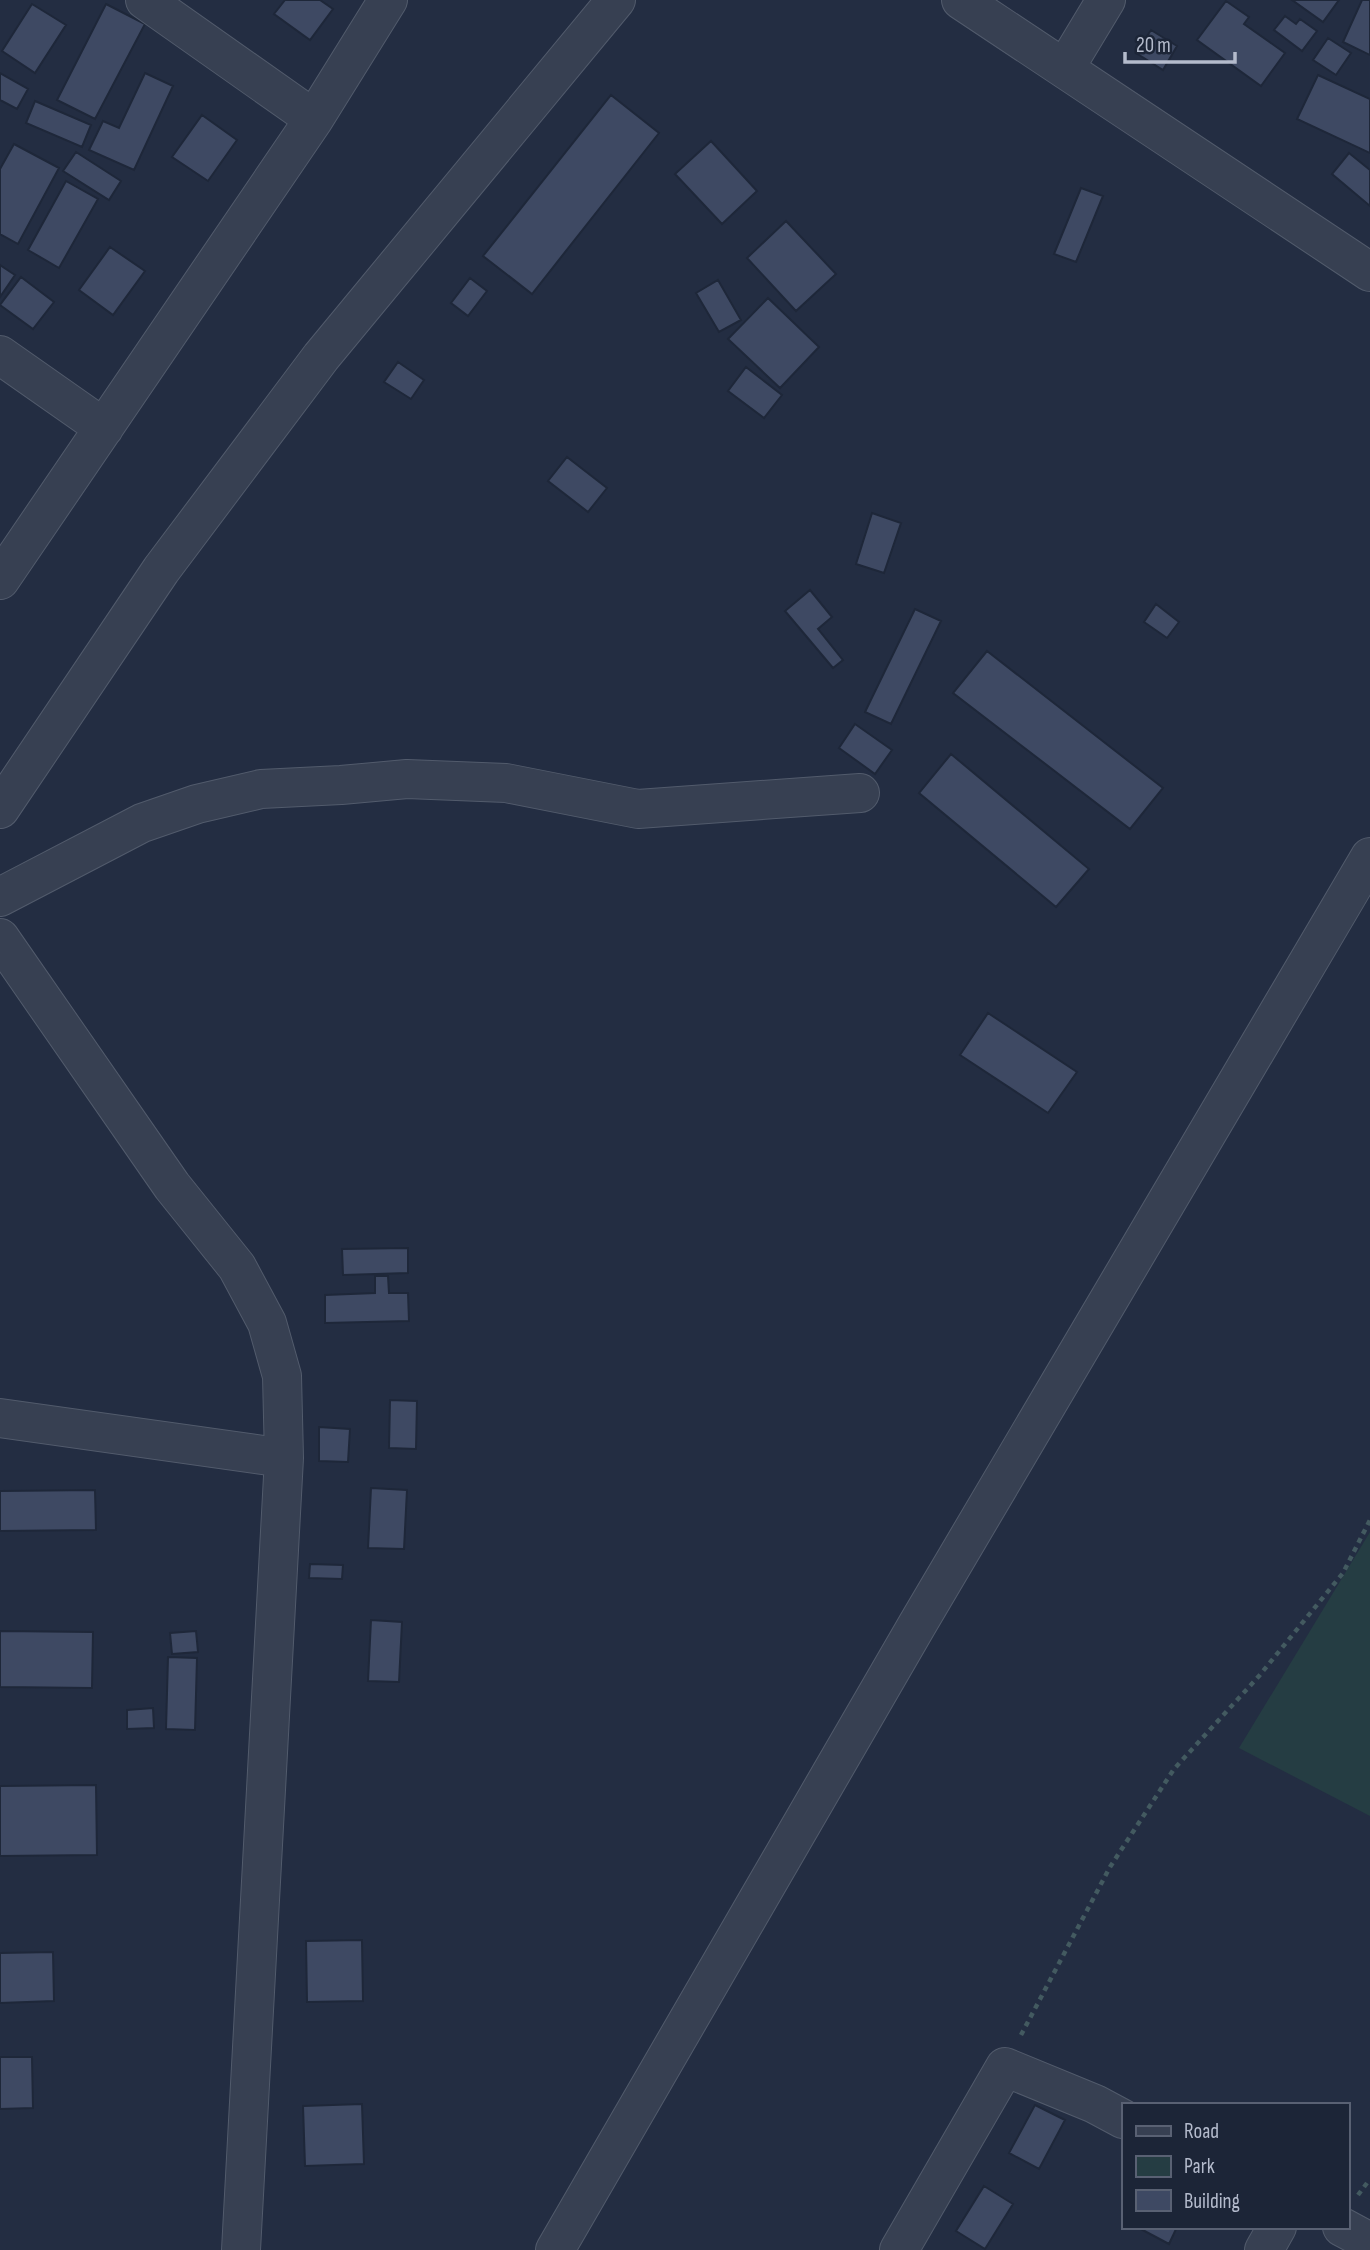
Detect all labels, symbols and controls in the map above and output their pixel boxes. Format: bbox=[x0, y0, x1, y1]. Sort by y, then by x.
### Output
scale bar bbox=[1125, 21, 1235, 65]
text: 20 m bbox=[1136, 33, 1171, 58]
legend bbox=[1122, 2103, 1349, 2229]
text: Road bbox=[1184, 2119, 1219, 2144]
text: Park bbox=[1184, 2154, 1215, 2179]
text: Building bbox=[1184, 2189, 1240, 2214]

